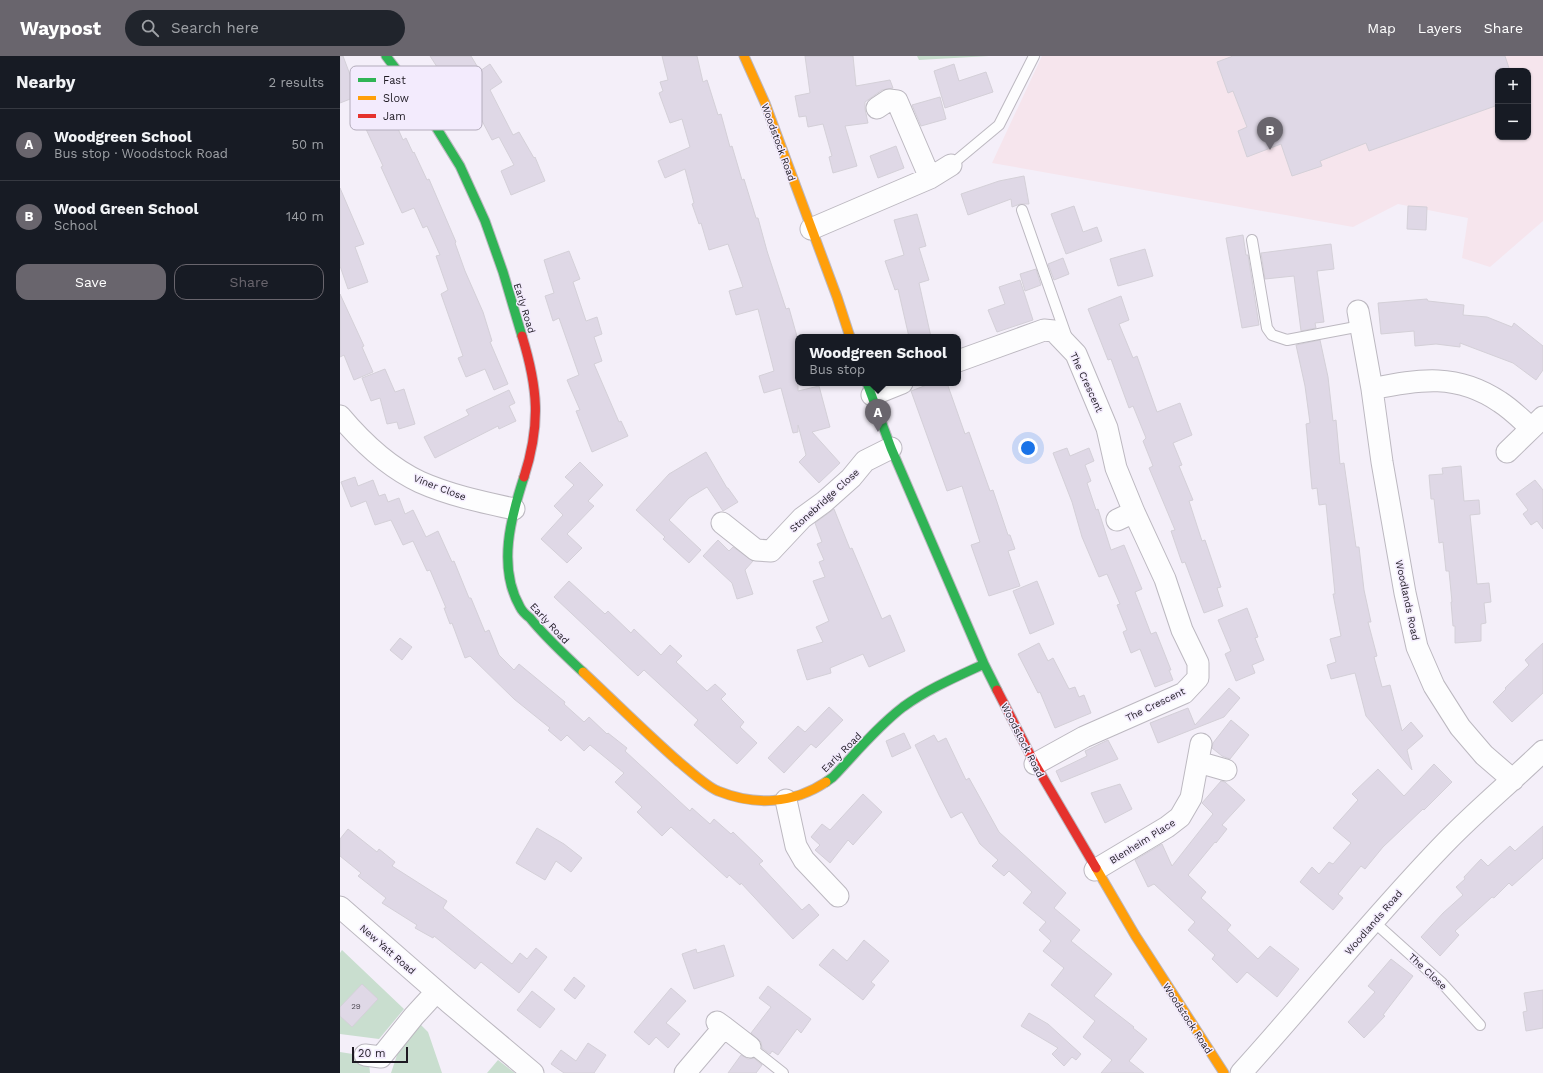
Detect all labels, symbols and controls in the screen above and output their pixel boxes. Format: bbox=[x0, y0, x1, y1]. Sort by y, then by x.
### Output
search box bbox=[125, 10, 405, 46]
text: Waypost bbox=[20, 17, 101, 40]
icon: search bbox=[139, 17, 161, 39]
text: Search here bbox=[171, 19, 259, 37]
text: Map bbox=[1367, 20, 1396, 36]
text: Layers bbox=[1418, 20, 1462, 36]
text: Share bbox=[1484, 20, 1523, 36]
legend bbox=[350, 66, 482, 130]
map controls bbox=[1495, 68, 1531, 140]
button: + bbox=[1495, 68, 1531, 104]
text: Nearby bbox=[16, 72, 75, 92]
text: Fast bbox=[383, 74, 406, 87]
text: 2 results bbox=[269, 75, 324, 90]
text: Slow bbox=[383, 92, 409, 105]
street label: Woodstock Road bbox=[759, 102, 798, 183]
button: − bbox=[1495, 104, 1531, 140]
text: Jam bbox=[383, 110, 406, 123]
pin: B bbox=[1257, 117, 1283, 150]
text: Woodgreen School bbox=[54, 128, 192, 146]
text: A bbox=[25, 137, 33, 152]
text: 50 m bbox=[292, 137, 324, 152]
text: Bus stop · Woodstock Road bbox=[54, 146, 228, 161]
text: Wood Green School bbox=[54, 200, 198, 218]
text: B bbox=[25, 209, 33, 224]
text: 140 m bbox=[286, 209, 324, 224]
text: School bbox=[54, 218, 97, 233]
button: Save bbox=[16, 264, 166, 300]
button: Share bbox=[174, 264, 324, 300]
street label: Early Road bbox=[512, 282, 537, 334]
popup bbox=[795, 334, 961, 386]
text: Woodgreen School bbox=[809, 344, 947, 362]
street label: The Crescent bbox=[1068, 351, 1106, 415]
text: Bus stop bbox=[809, 362, 865, 377]
pin: A bbox=[865, 399, 891, 432]
your location bbox=[1018, 438, 1038, 458]
street label: Stonebridge Close bbox=[787, 466, 861, 534]
street label: Viner Close bbox=[412, 472, 468, 503]
street label: Woodlands Road bbox=[1394, 559, 1421, 641]
street label: Early Road bbox=[528, 601, 571, 646]
street label: The Crescent bbox=[1124, 685, 1187, 724]
street label: Woodstock Road bbox=[999, 701, 1046, 779]
street label: Early Road bbox=[819, 730, 864, 775]
street label: Blenheim Place bbox=[1107, 817, 1177, 866]
street label: Woodlands Road bbox=[1342, 888, 1404, 957]
street label: New Yatt Road bbox=[358, 922, 418, 976]
street label: The Close bbox=[1406, 951, 1449, 992]
street label: Woodstock Road bbox=[1161, 981, 1214, 1056]
house number: 29 bbox=[351, 1002, 361, 1011]
scale bar bbox=[352, 1045, 408, 1064]
text: 20 m bbox=[358, 1047, 386, 1060]

